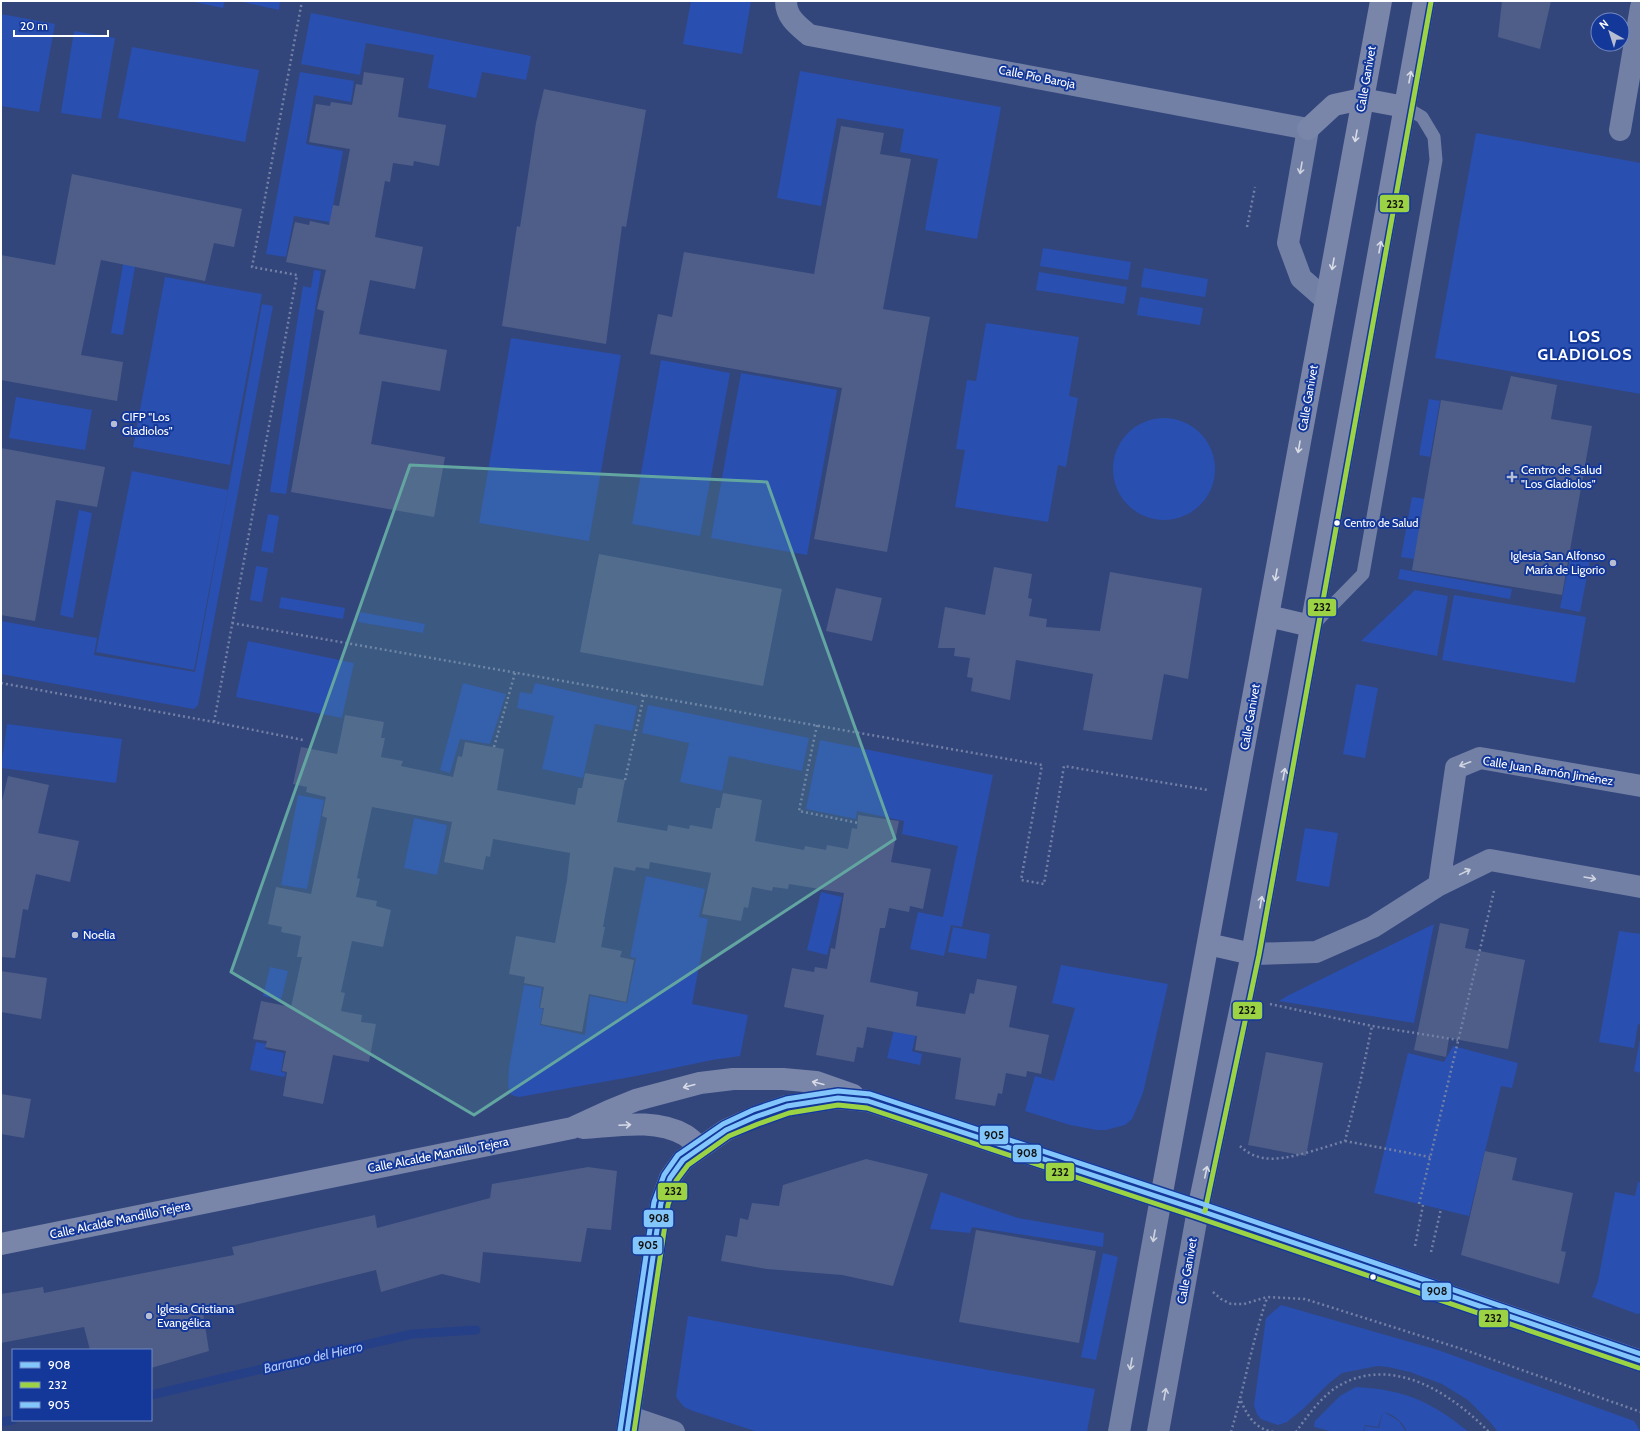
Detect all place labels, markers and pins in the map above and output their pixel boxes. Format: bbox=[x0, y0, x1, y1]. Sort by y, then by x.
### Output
place label: CIFP "Los Gladiolos" bbox=[122, 409, 173, 438]
marker: CIFP "Los Gladiolos" bbox=[109, 419, 119, 429]
place label: Centro de Salud "Los Gladiolos" bbox=[1521, 462, 1602, 491]
marker: Centro de Salud "Los Gladiolos" bbox=[1506, 471, 1518, 483]
place label: Centro de Salud bbox=[1344, 516, 1418, 530]
marker: Centro de Salud bbox=[1332, 518, 1342, 528]
place label: Iglesia San Alfonso María de Ligorio bbox=[1510, 548, 1605, 577]
marker: Iglesia San Alfonso María de Ligorio bbox=[1608, 558, 1618, 568]
place label: Noelia bbox=[83, 927, 115, 942]
marker: Noelia bbox=[70, 930, 80, 940]
unlabelled marker bbox=[1368, 1272, 1378, 1282]
place label: Iglesia Cristiana Evangélica bbox=[157, 1301, 234, 1330]
marker: Iglesia Cristiana Evangélica bbox=[144, 1311, 154, 1321]

